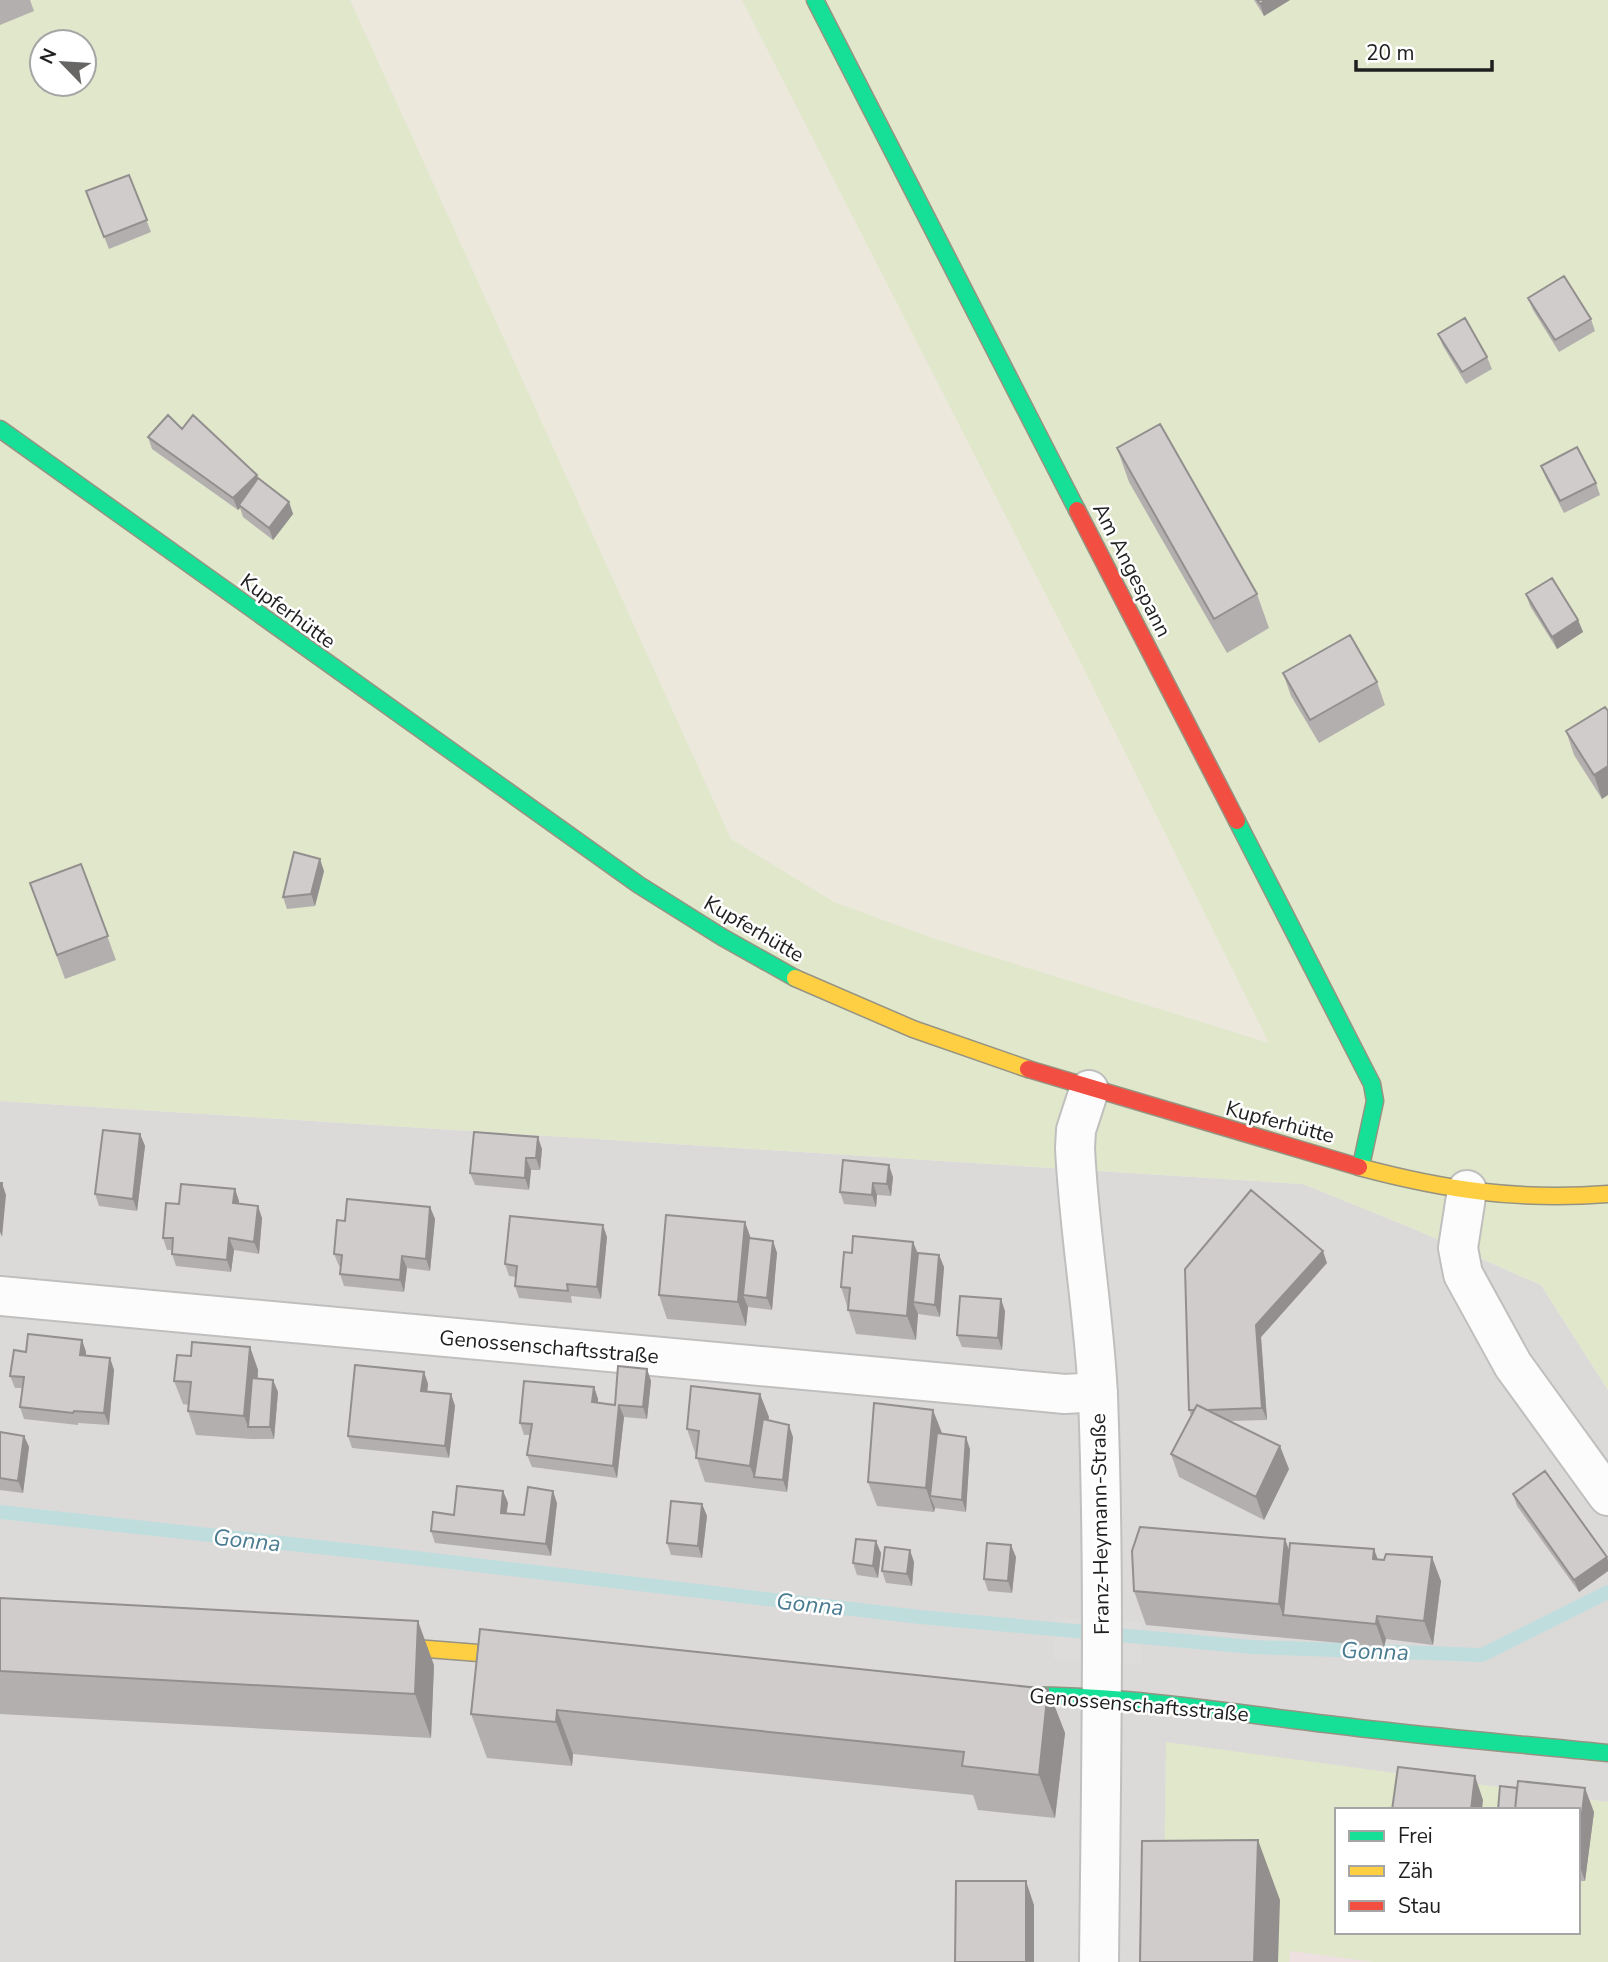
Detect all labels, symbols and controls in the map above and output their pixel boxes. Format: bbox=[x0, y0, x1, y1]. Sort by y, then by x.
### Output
north arrow bbox=[28, 28, 98, 98]
scale bar bbox=[1356, 28, 1492, 72]
text: 20 m bbox=[1366, 39, 1415, 67]
text: N bbox=[34, 44, 63, 68]
street label: Am Angespann bbox=[1086, 498, 1178, 642]
street label: Kupferhütte bbox=[235, 567, 341, 655]
street label: Kupferhütte bbox=[699, 889, 809, 969]
street label: Kupferhütte bbox=[1223, 1094, 1337, 1150]
street label: Genossenschaftsstraße bbox=[438, 1323, 660, 1371]
street label: Franz-Heymann-Straße bbox=[1084, 1413, 1116, 1635]
water label: Gonna bbox=[212, 1522, 282, 1559]
water label: Gonna bbox=[775, 1586, 845, 1623]
water label: Gonna bbox=[1341, 1635, 1409, 1668]
street label: Genossenschaftsstraße bbox=[1028, 1681, 1250, 1729]
legend bbox=[1335, 1808, 1580, 1934]
text: Frei bbox=[1398, 1822, 1433, 1850]
text: Zäh bbox=[1398, 1857, 1433, 1885]
text: Stau bbox=[1398, 1892, 1441, 1920]

